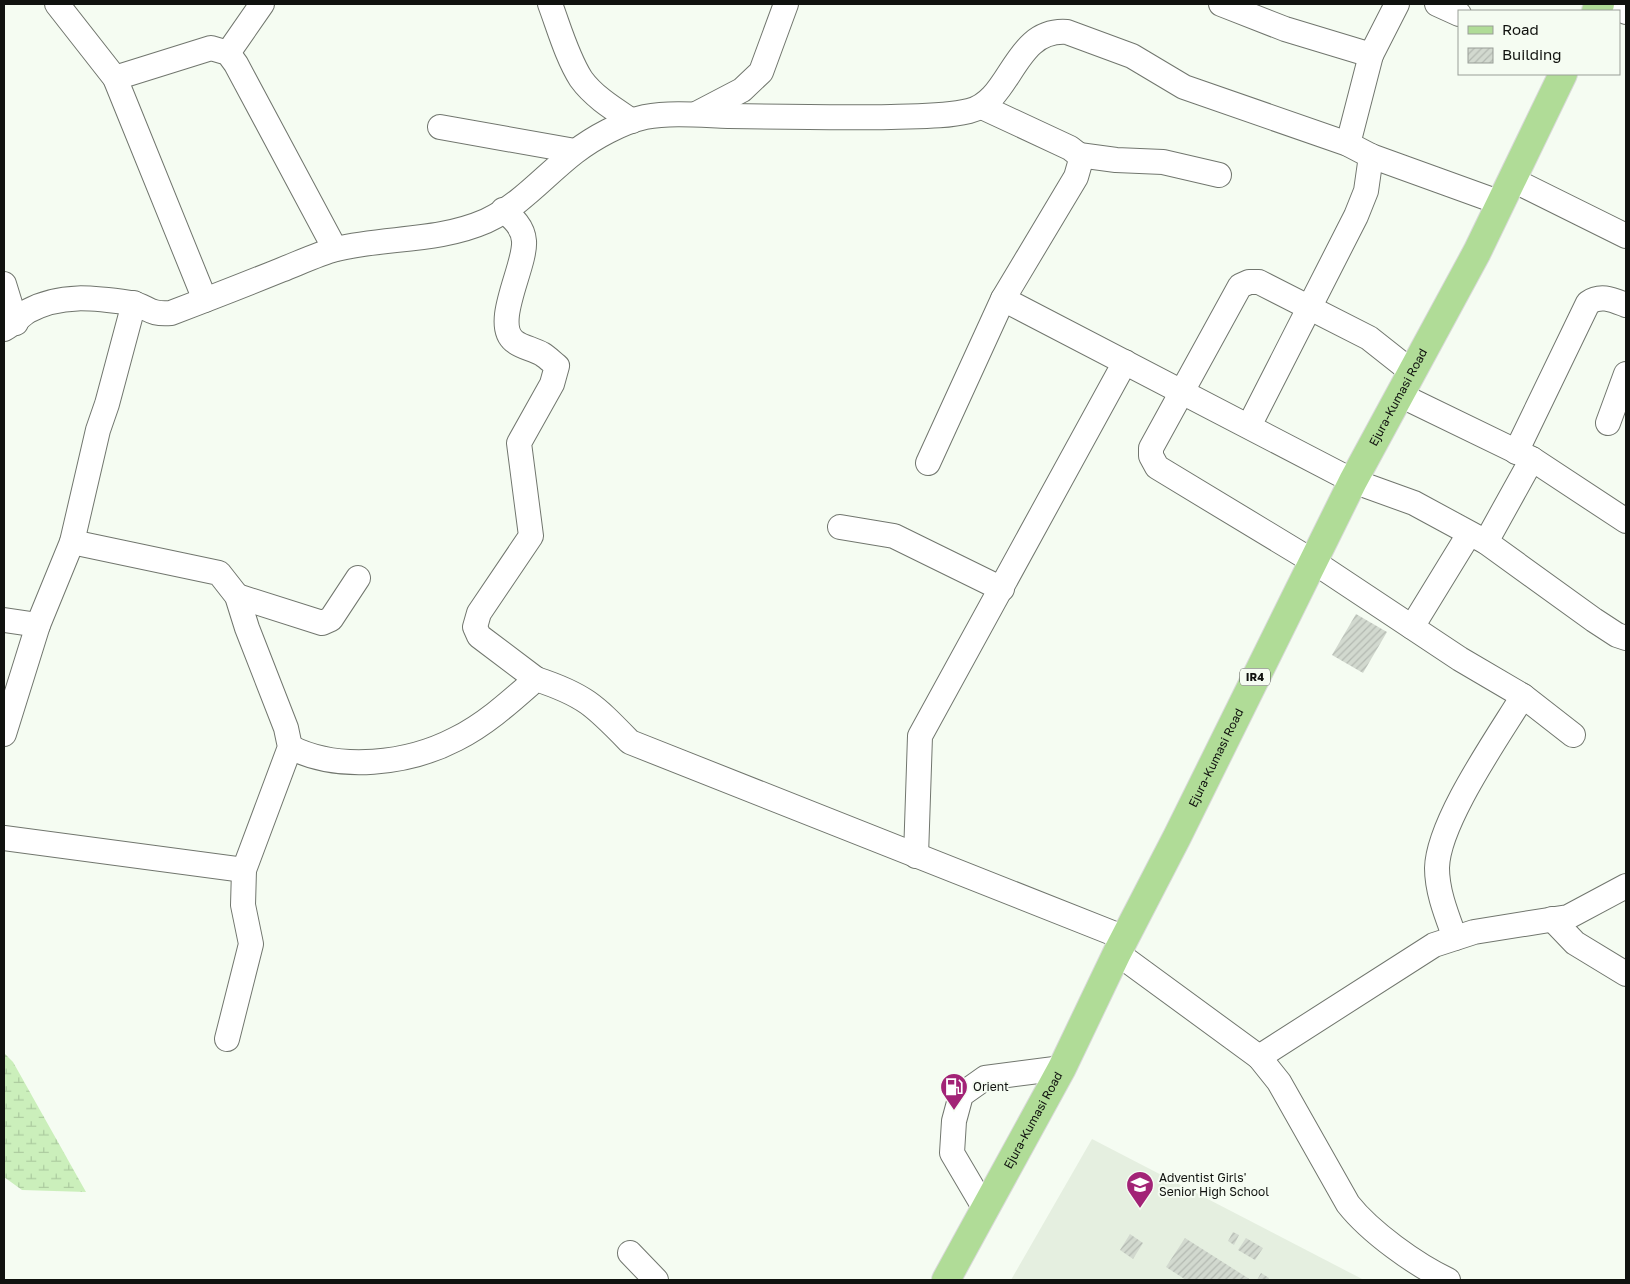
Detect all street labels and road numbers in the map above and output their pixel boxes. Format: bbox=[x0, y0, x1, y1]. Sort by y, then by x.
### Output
street label: Ejura-Kumasi Road bbox=[1365, 346, 1430, 448]
road number: IR4 bbox=[1240, 669, 1270, 686]
street label: Ejura-Kumasi Road bbox=[1185, 706, 1246, 810]
street label: Ejura-Kumasi Road bbox=[1000, 1069, 1066, 1171]

